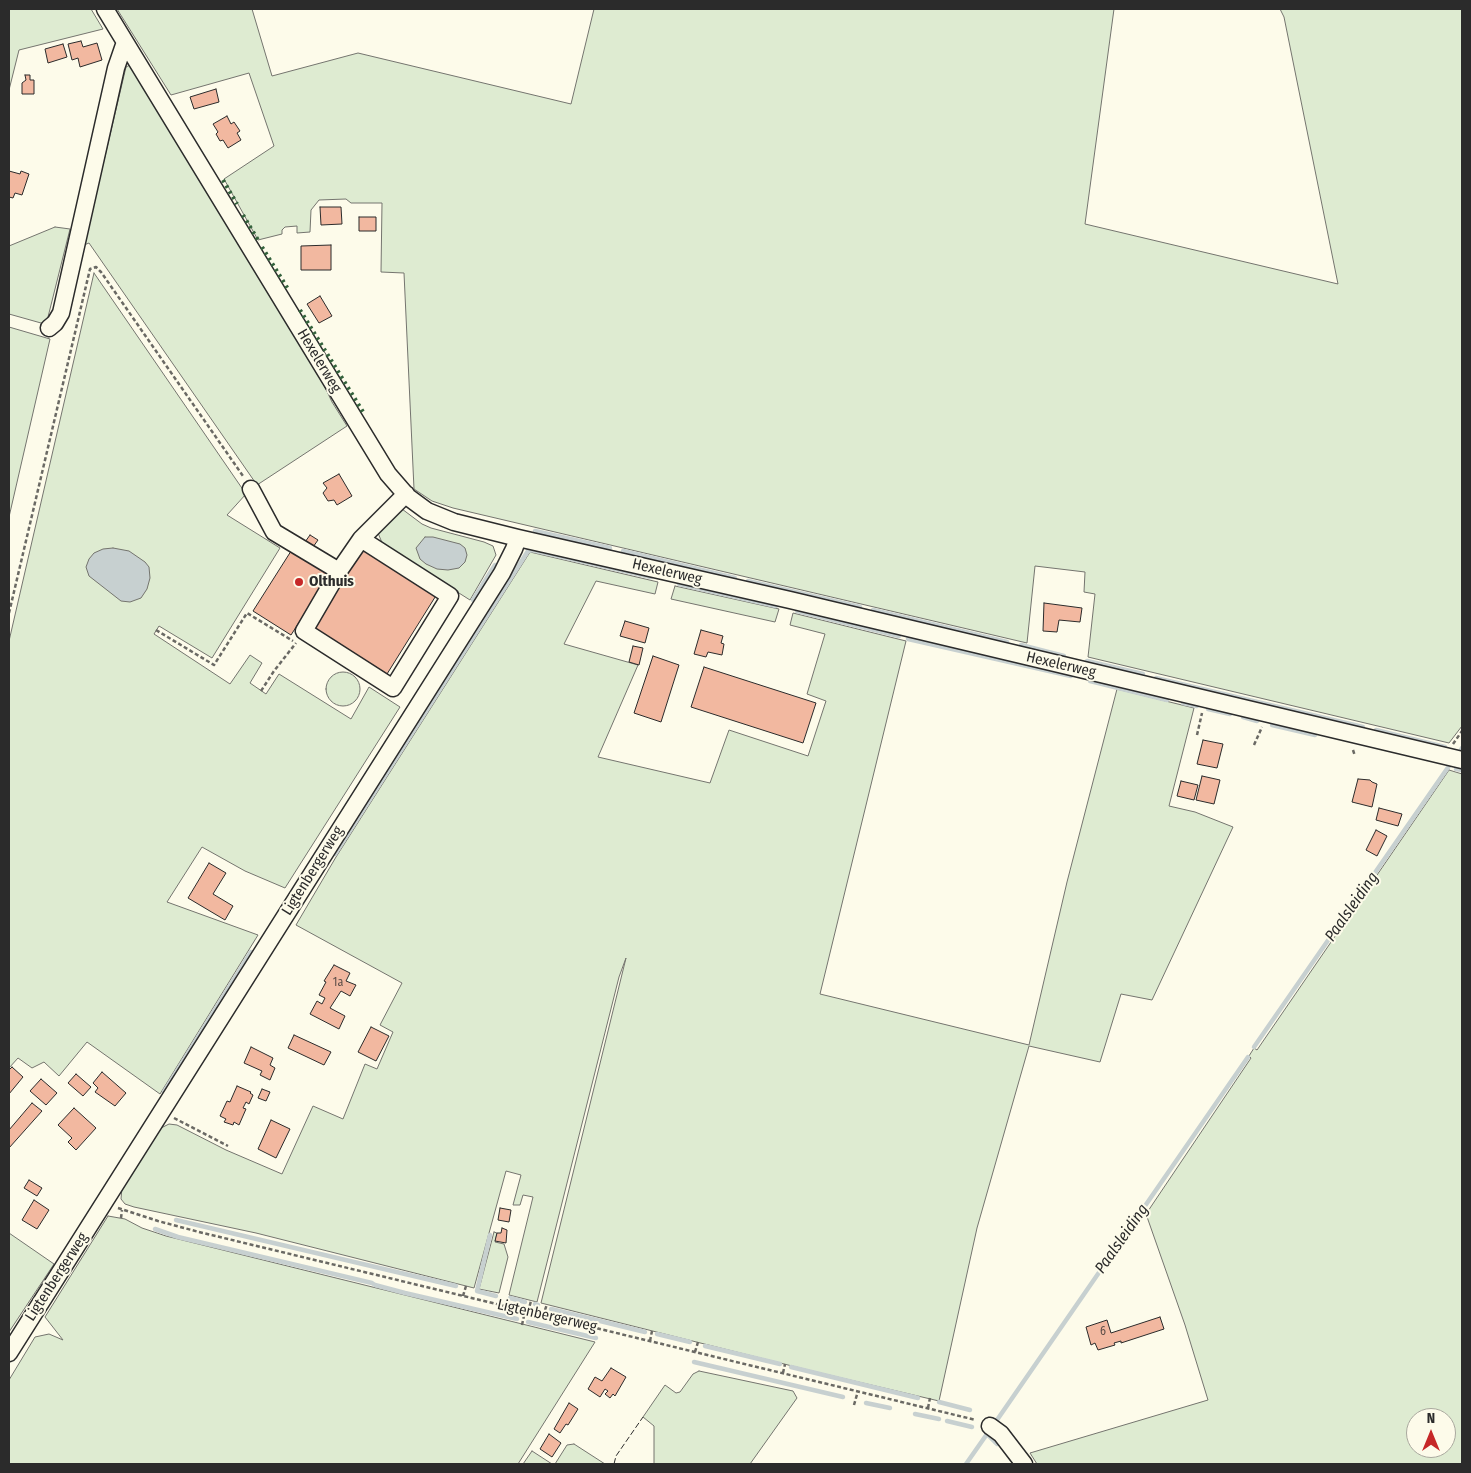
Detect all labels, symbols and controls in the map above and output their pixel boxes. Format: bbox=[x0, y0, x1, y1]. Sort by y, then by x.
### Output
street label: Hexelerweg bbox=[293, 326, 345, 396]
street label: Hexelerweg bbox=[630, 555, 704, 589]
place label: Olthuis bbox=[309, 573, 354, 591]
marker: Olthuis bbox=[293, 576, 305, 588]
street label: Hexelerweg bbox=[1024, 648, 1098, 682]
street label: Ligtenbergerweg bbox=[278, 823, 348, 919]
water label: Paalsleiding bbox=[1321, 869, 1383, 945]
house number: 1a bbox=[333, 976, 343, 990]
water label: Paalsleiding bbox=[1091, 1201, 1153, 1277]
street label: Ligtenbergerweg bbox=[22, 1229, 92, 1325]
street label: Ligtenbergerweg bbox=[495, 1296, 599, 1336]
house number: 6 bbox=[1100, 1325, 1106, 1339]
north arrow bbox=[1406, 1408, 1456, 1458]
text: N bbox=[1427, 1410, 1435, 1427]

